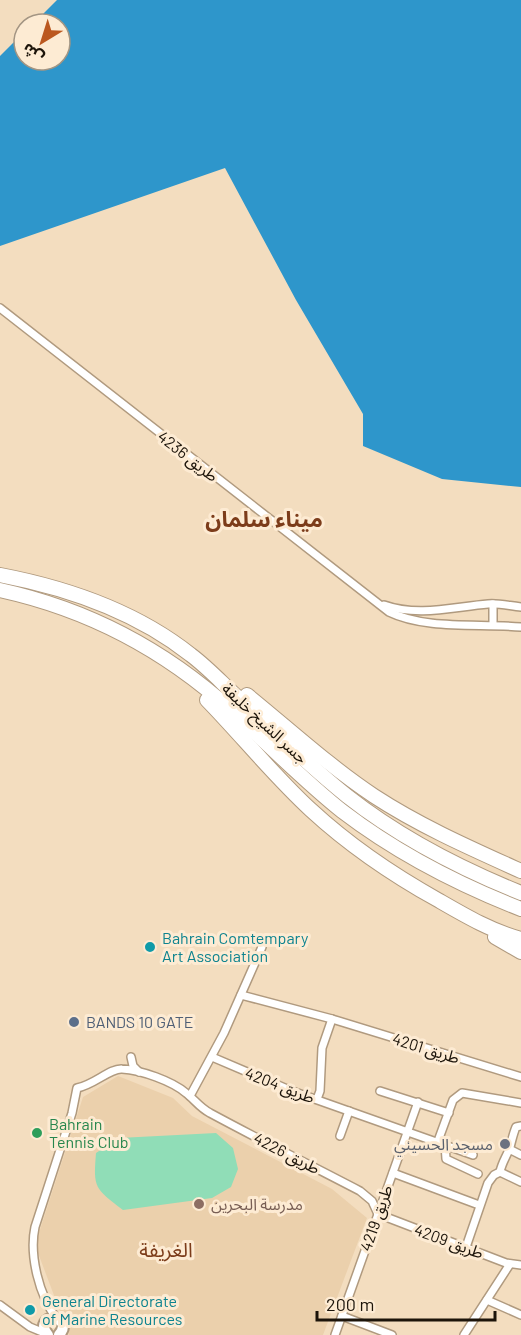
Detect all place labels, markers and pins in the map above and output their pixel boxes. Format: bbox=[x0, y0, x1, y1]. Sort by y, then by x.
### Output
place label: Bahrain Comtempary Art Association bbox=[162, 928, 309, 965]
marker: Bahrain Comtempary Art Association bbox=[143, 940, 157, 954]
place label: BANDS 10 GATE bbox=[86, 1012, 194, 1031]
marker: BANDS 10 GATE bbox=[67, 1015, 81, 1029]
place label: Bahrain Tennis Club bbox=[49, 1114, 128, 1151]
marker: Bahrain Tennis Club bbox=[30, 1126, 44, 1140]
place label: مسجد الحسيني bbox=[394, 1134, 493, 1157]
marker: مسجد الحسيني bbox=[498, 1137, 512, 1151]
place label: مدرسة البحرين bbox=[211, 1194, 303, 1214]
marker: مدرسة البحرين bbox=[192, 1197, 206, 1211]
place label: General Directorate of Marine Resources bbox=[42, 1291, 183, 1328]
marker: General Directorate of Marine Resources bbox=[23, 1303, 37, 1317]

